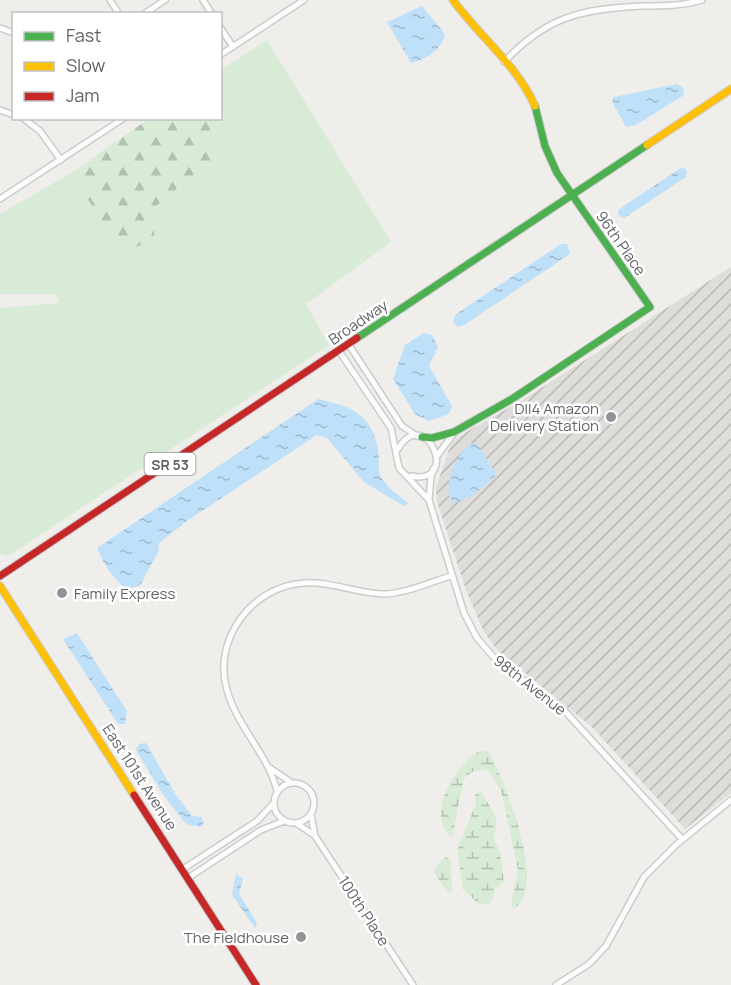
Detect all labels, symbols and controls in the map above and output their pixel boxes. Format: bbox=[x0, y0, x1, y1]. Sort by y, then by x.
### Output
legend bbox=[12, 12, 222, 120]
text: Fast bbox=[66, 23, 101, 47]
text: Slow bbox=[66, 53, 106, 77]
text: Jam bbox=[66, 83, 100, 107]
street label: 96th Place bbox=[591, 207, 651, 280]
street label: Broadway bbox=[324, 294, 392, 350]
place label: DII4 Amazon Delivery Station bbox=[490, 398, 599, 436]
marker: DII4 Amazon Delivery Station bbox=[604, 410, 618, 424]
road number: SR 53 bbox=[144, 453, 195, 475]
place label: Family Express bbox=[74, 583, 175, 604]
marker: Family Express bbox=[55, 586, 69, 600]
street label: 98th Avenue bbox=[489, 650, 571, 720]
street label: East 101st Avenue bbox=[98, 720, 182, 834]
street label: 100th Place bbox=[333, 872, 395, 950]
place label: The Fieldhouse bbox=[184, 927, 289, 948]
marker: The Fieldhouse bbox=[294, 930, 308, 944]

